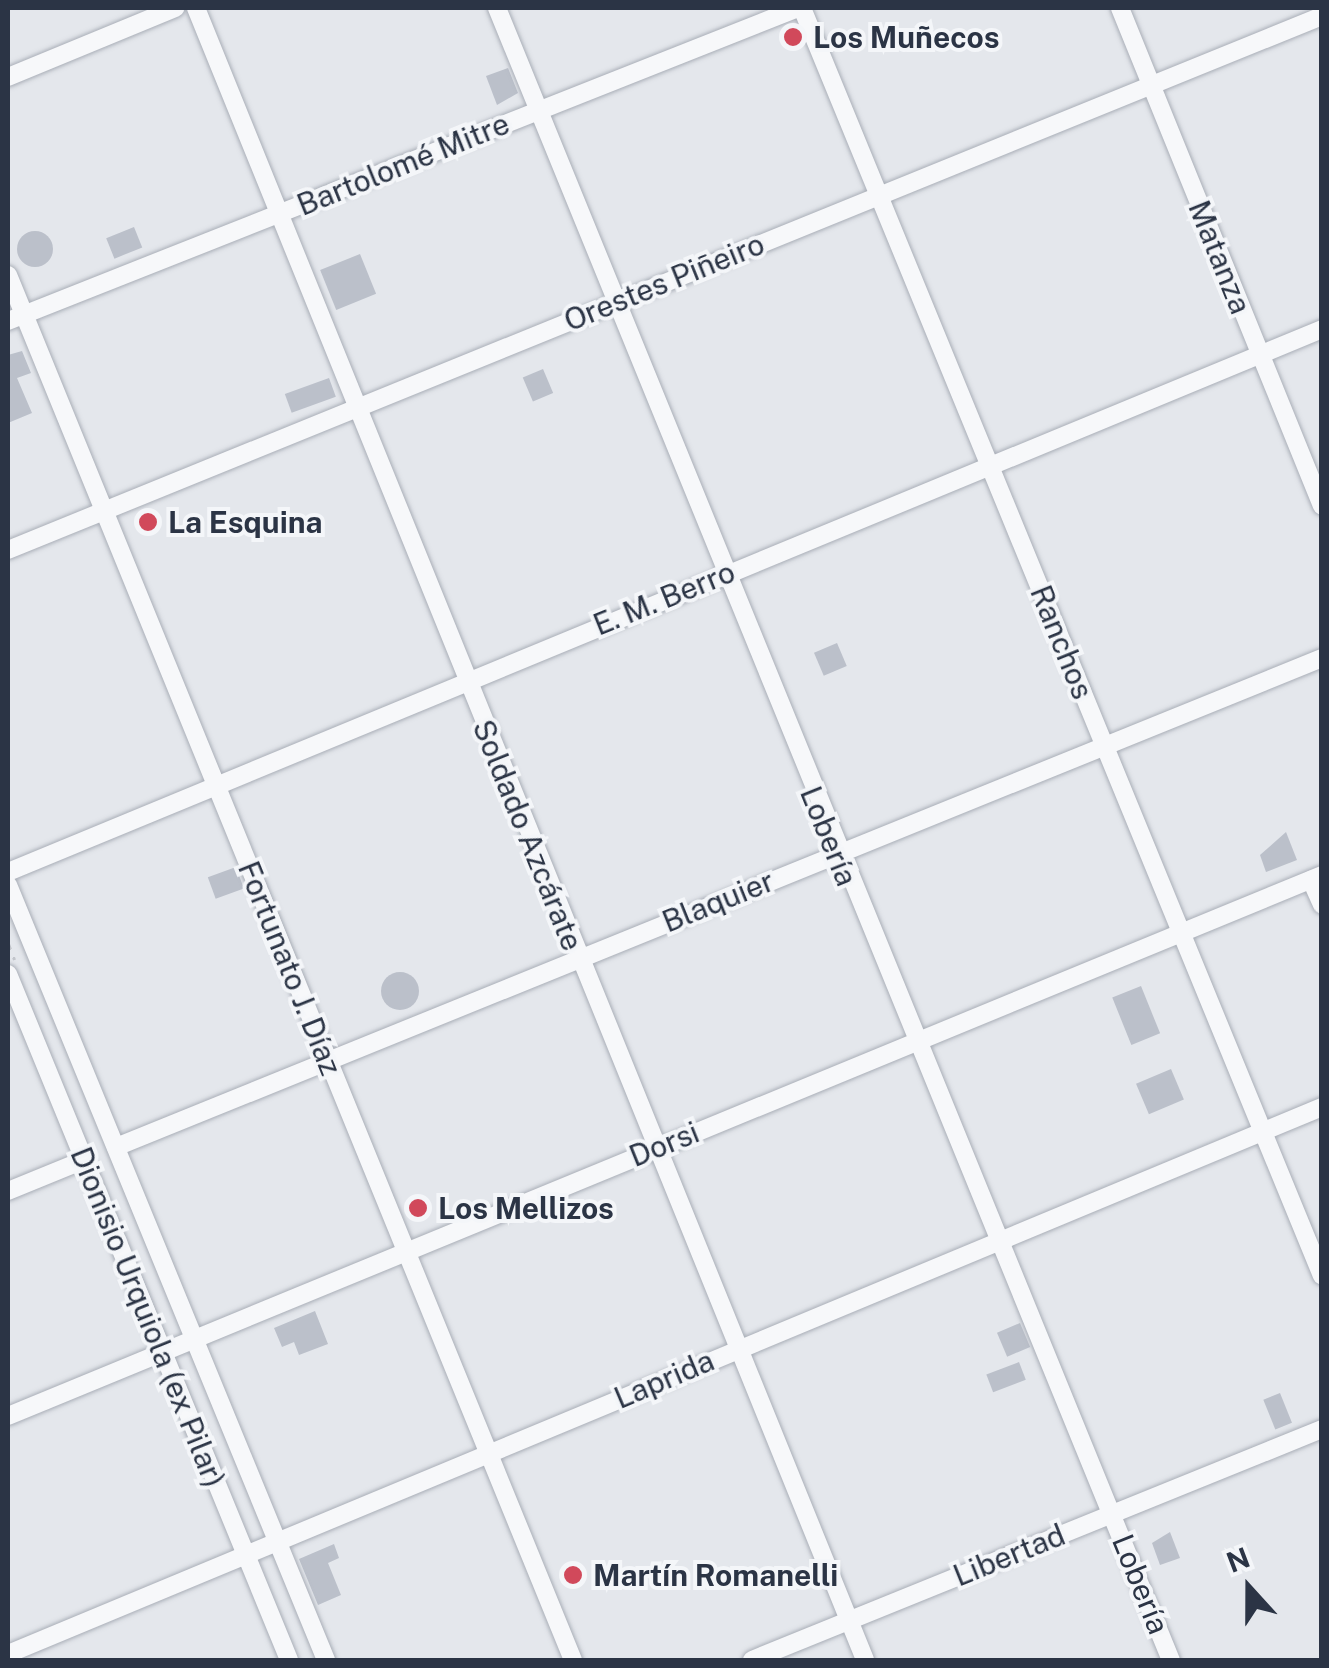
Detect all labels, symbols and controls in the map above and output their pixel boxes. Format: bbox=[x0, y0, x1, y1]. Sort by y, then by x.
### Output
place label: Los Muñecos bbox=[813, 19, 1000, 55]
marker: Los Muñecos bbox=[782, 26, 804, 48]
street label: Bartolomé Mitre bbox=[292, 105, 514, 223]
street label: Matanza bbox=[1181, 195, 1259, 319]
street label: Orestes Piñeiro bbox=[559, 225, 769, 339]
place label: La Esquina bbox=[168, 504, 322, 540]
marker: La Esquina bbox=[137, 511, 159, 533]
street label: E. M. Berro bbox=[588, 553, 740, 643]
street label: Ranchos bbox=[1023, 580, 1101, 704]
street label: Soldado Azcárate bbox=[465, 714, 591, 956]
street label: Lobería bbox=[793, 781, 865, 891]
street label: Fortunato J. Díaz bbox=[231, 856, 349, 1080]
street label: Blaquier bbox=[657, 862, 779, 940]
street label: Dorsi bbox=[624, 1114, 704, 1174]
street label: Dionisio Urquiola (ex Pilar) bbox=[63, 1142, 233, 1492]
place label: Los Mellizos bbox=[438, 1190, 614, 1226]
marker: Los Mellizos bbox=[407, 1197, 429, 1219]
street label: Laprida bbox=[609, 1342, 719, 1416]
street label: Libertad bbox=[948, 1516, 1070, 1594]
street label: Lobería bbox=[1105, 1529, 1177, 1639]
north arrow bbox=[1199, 1538, 1299, 1638]
text: N bbox=[1222, 1540, 1254, 1579]
place label: Martín Romanelli bbox=[593, 1557, 838, 1593]
marker: Martín Romanelli bbox=[562, 1564, 584, 1586]

